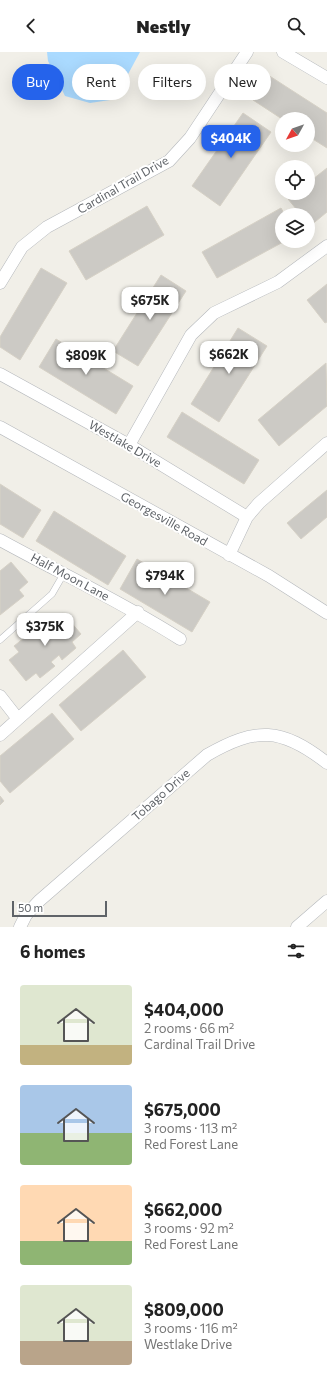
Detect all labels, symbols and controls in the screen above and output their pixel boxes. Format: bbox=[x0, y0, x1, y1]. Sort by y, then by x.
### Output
icon: back bbox=[20, 15, 42, 37]
text: Nestly bbox=[136, 15, 191, 37]
icon: search bbox=[285, 15, 307, 37]
chip: Buy bbox=[12, 64, 64, 100]
chip: Rent bbox=[72, 64, 130, 100]
chip: Filters bbox=[138, 64, 206, 100]
chip: New bbox=[214, 64, 271, 100]
north arrow bbox=[275, 112, 315, 152]
map controls bbox=[275, 112, 315, 248]
pin: $404K bbox=[203, 125, 259, 159]
text: $404K bbox=[210, 130, 252, 146]
street label: Cardinal Trail Drive bbox=[75, 152, 170, 216]
button: locate bbox=[275, 160, 315, 200]
button: layers bbox=[275, 208, 315, 248]
pin: $675K bbox=[122, 287, 178, 321]
text: $675K bbox=[130, 292, 170, 308]
pin: $662K bbox=[201, 341, 257, 375]
pin: $809K bbox=[58, 342, 114, 376]
text: $662K bbox=[209, 346, 249, 362]
text: $809K bbox=[65, 347, 107, 363]
street label: Westlake Drive bbox=[87, 417, 164, 470]
street label: Georgesville Road bbox=[119, 488, 210, 548]
street label: Half Moon Lane bbox=[29, 550, 112, 603]
pin: $794K bbox=[137, 562, 193, 596]
text: $794K bbox=[145, 567, 185, 583]
pin: $375K bbox=[17, 613, 73, 647]
text: $375K bbox=[26, 618, 64, 634]
street label: Tobago Drive bbox=[129, 765, 192, 823]
scale bar bbox=[12, 899, 107, 918]
text: 50 m bbox=[18, 901, 43, 914]
icon: filters bbox=[285, 940, 307, 962]
text: 6 homes bbox=[20, 941, 85, 962]
text: $404,000 bbox=[144, 999, 224, 1020]
icon: home bbox=[52, 1001, 100, 1049]
text: 2 rooms · 66 m² bbox=[144, 1020, 234, 1036]
text: Cardinal Trail Drive bbox=[144, 1036, 255, 1052]
text: $675,000 bbox=[144, 1099, 221, 1120]
icon: home bbox=[52, 1101, 100, 1149]
text: 3 rooms · 113 m² bbox=[144, 1120, 237, 1136]
text: Red Forest Lane bbox=[144, 1136, 238, 1152]
text: $662,000 bbox=[144, 1199, 222, 1220]
icon: home bbox=[52, 1201, 100, 1249]
text: 3 rooms · 92 m² bbox=[144, 1220, 234, 1236]
text: Red Forest Lane bbox=[144, 1236, 238, 1252]
text: $809,000 bbox=[144, 1299, 224, 1320]
icon: home bbox=[52, 1301, 100, 1349]
text: 3 rooms · 116 m² bbox=[144, 1320, 238, 1336]
text: Westlake Drive bbox=[144, 1336, 232, 1352]

